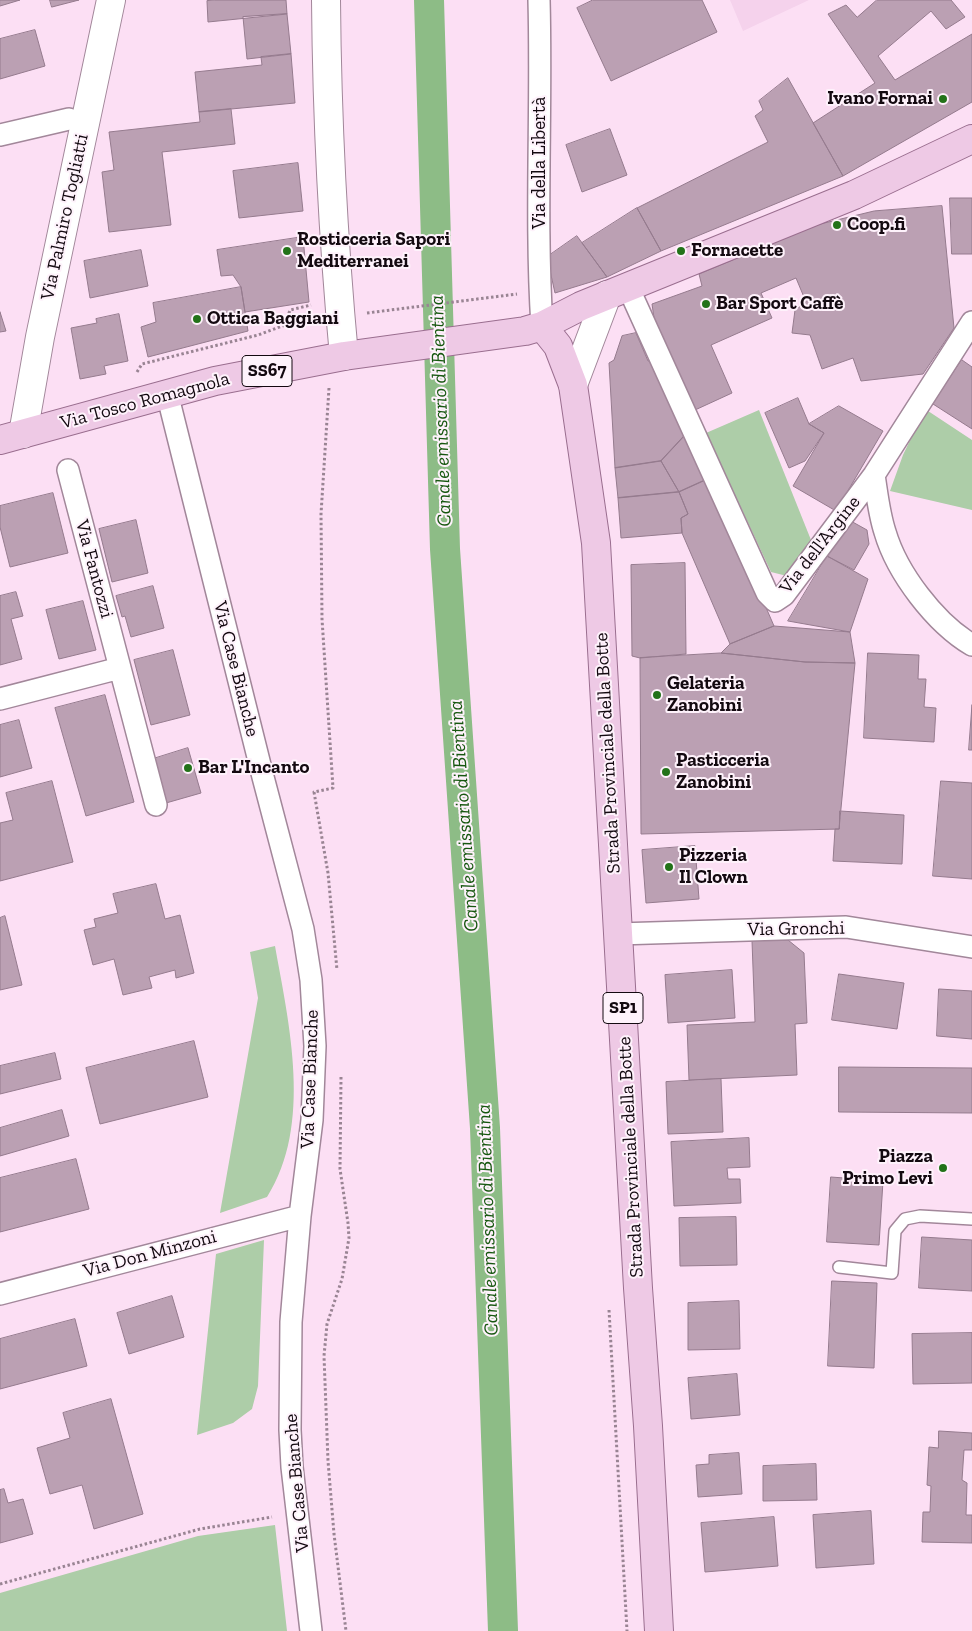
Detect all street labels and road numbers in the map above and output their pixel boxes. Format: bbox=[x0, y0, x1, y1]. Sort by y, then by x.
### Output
street label: Via della Libertà bbox=[529, 97, 551, 229]
street label: Via Palmiro Togliatti bbox=[36, 132, 94, 302]
road number: SS67 bbox=[242, 356, 292, 386]
street label: Via Tosco Romagnola bbox=[58, 367, 232, 435]
street label: Via dell'Argine bbox=[775, 491, 865, 599]
street label: Via Fantozzi bbox=[70, 517, 118, 621]
street label: Via Case Bianche bbox=[208, 599, 264, 739]
street label: Strada Provinciale della Botte bbox=[590, 632, 626, 874]
street label: Via Gronchi bbox=[747, 917, 845, 941]
road number: SP1 bbox=[603, 992, 643, 1024]
street label: Via Case Bianche bbox=[296, 1009, 324, 1149]
street label: Strada Provinciale della Botte bbox=[613, 1036, 649, 1278]
street label: Via Don Minzoni bbox=[81, 1225, 219, 1283]
street label: Via Case Bianche bbox=[280, 1413, 314, 1553]

